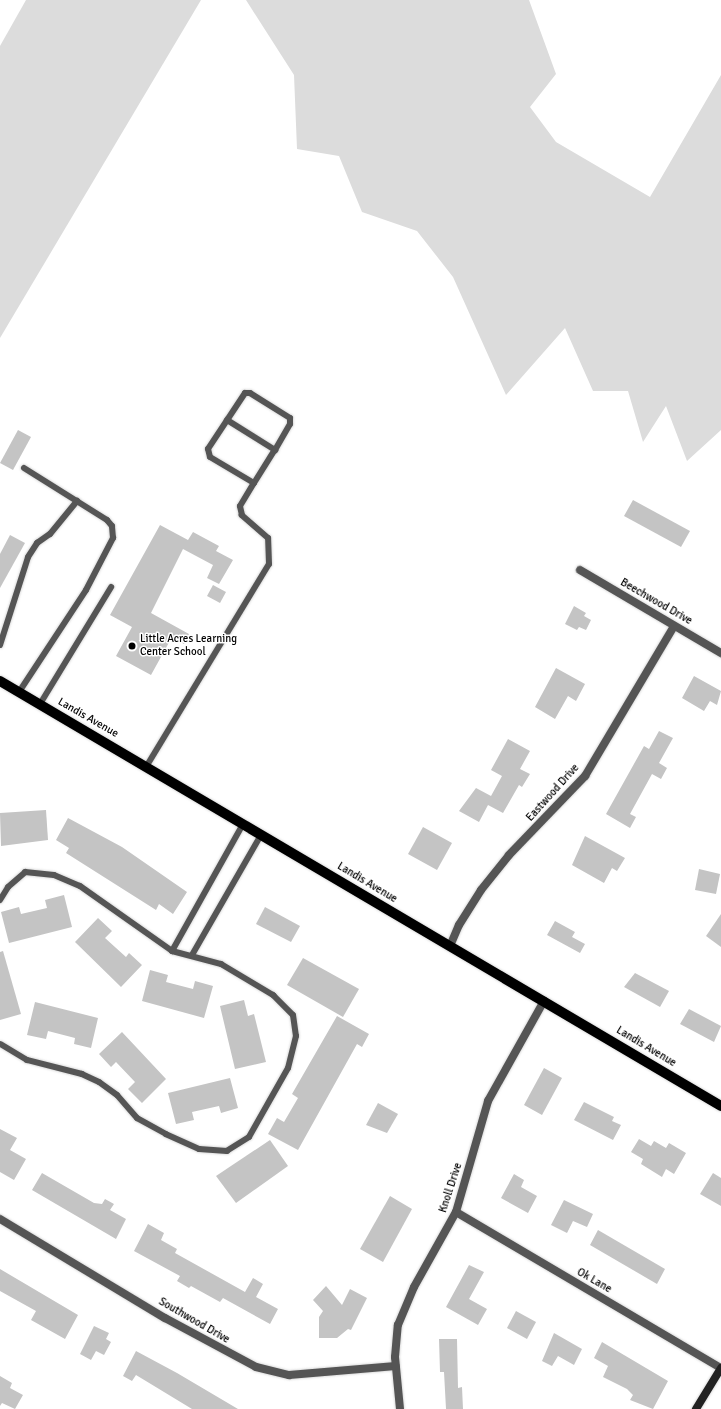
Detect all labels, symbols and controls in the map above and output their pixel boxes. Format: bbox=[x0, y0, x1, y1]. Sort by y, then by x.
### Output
street label: Beechwood Drive bbox=[618, 576, 694, 628]
place label: Little Acres Learning Center School bbox=[140, 633, 237, 659]
marker: Little Acres Learning Center School bbox=[127, 641, 137, 651]
street label: Landis Avenue bbox=[55, 695, 121, 741]
street label: Eastwood Drive bbox=[524, 762, 582, 824]
street label: Landis Avenue bbox=[335, 860, 399, 906]
street label: Landis Avenue bbox=[614, 1024, 678, 1070]
street label: Knoll Drive bbox=[437, 1161, 465, 1215]
street label: Ok Lane bbox=[574, 1266, 614, 1296]
street label: Southwood Drive bbox=[156, 1295, 232, 1347]

